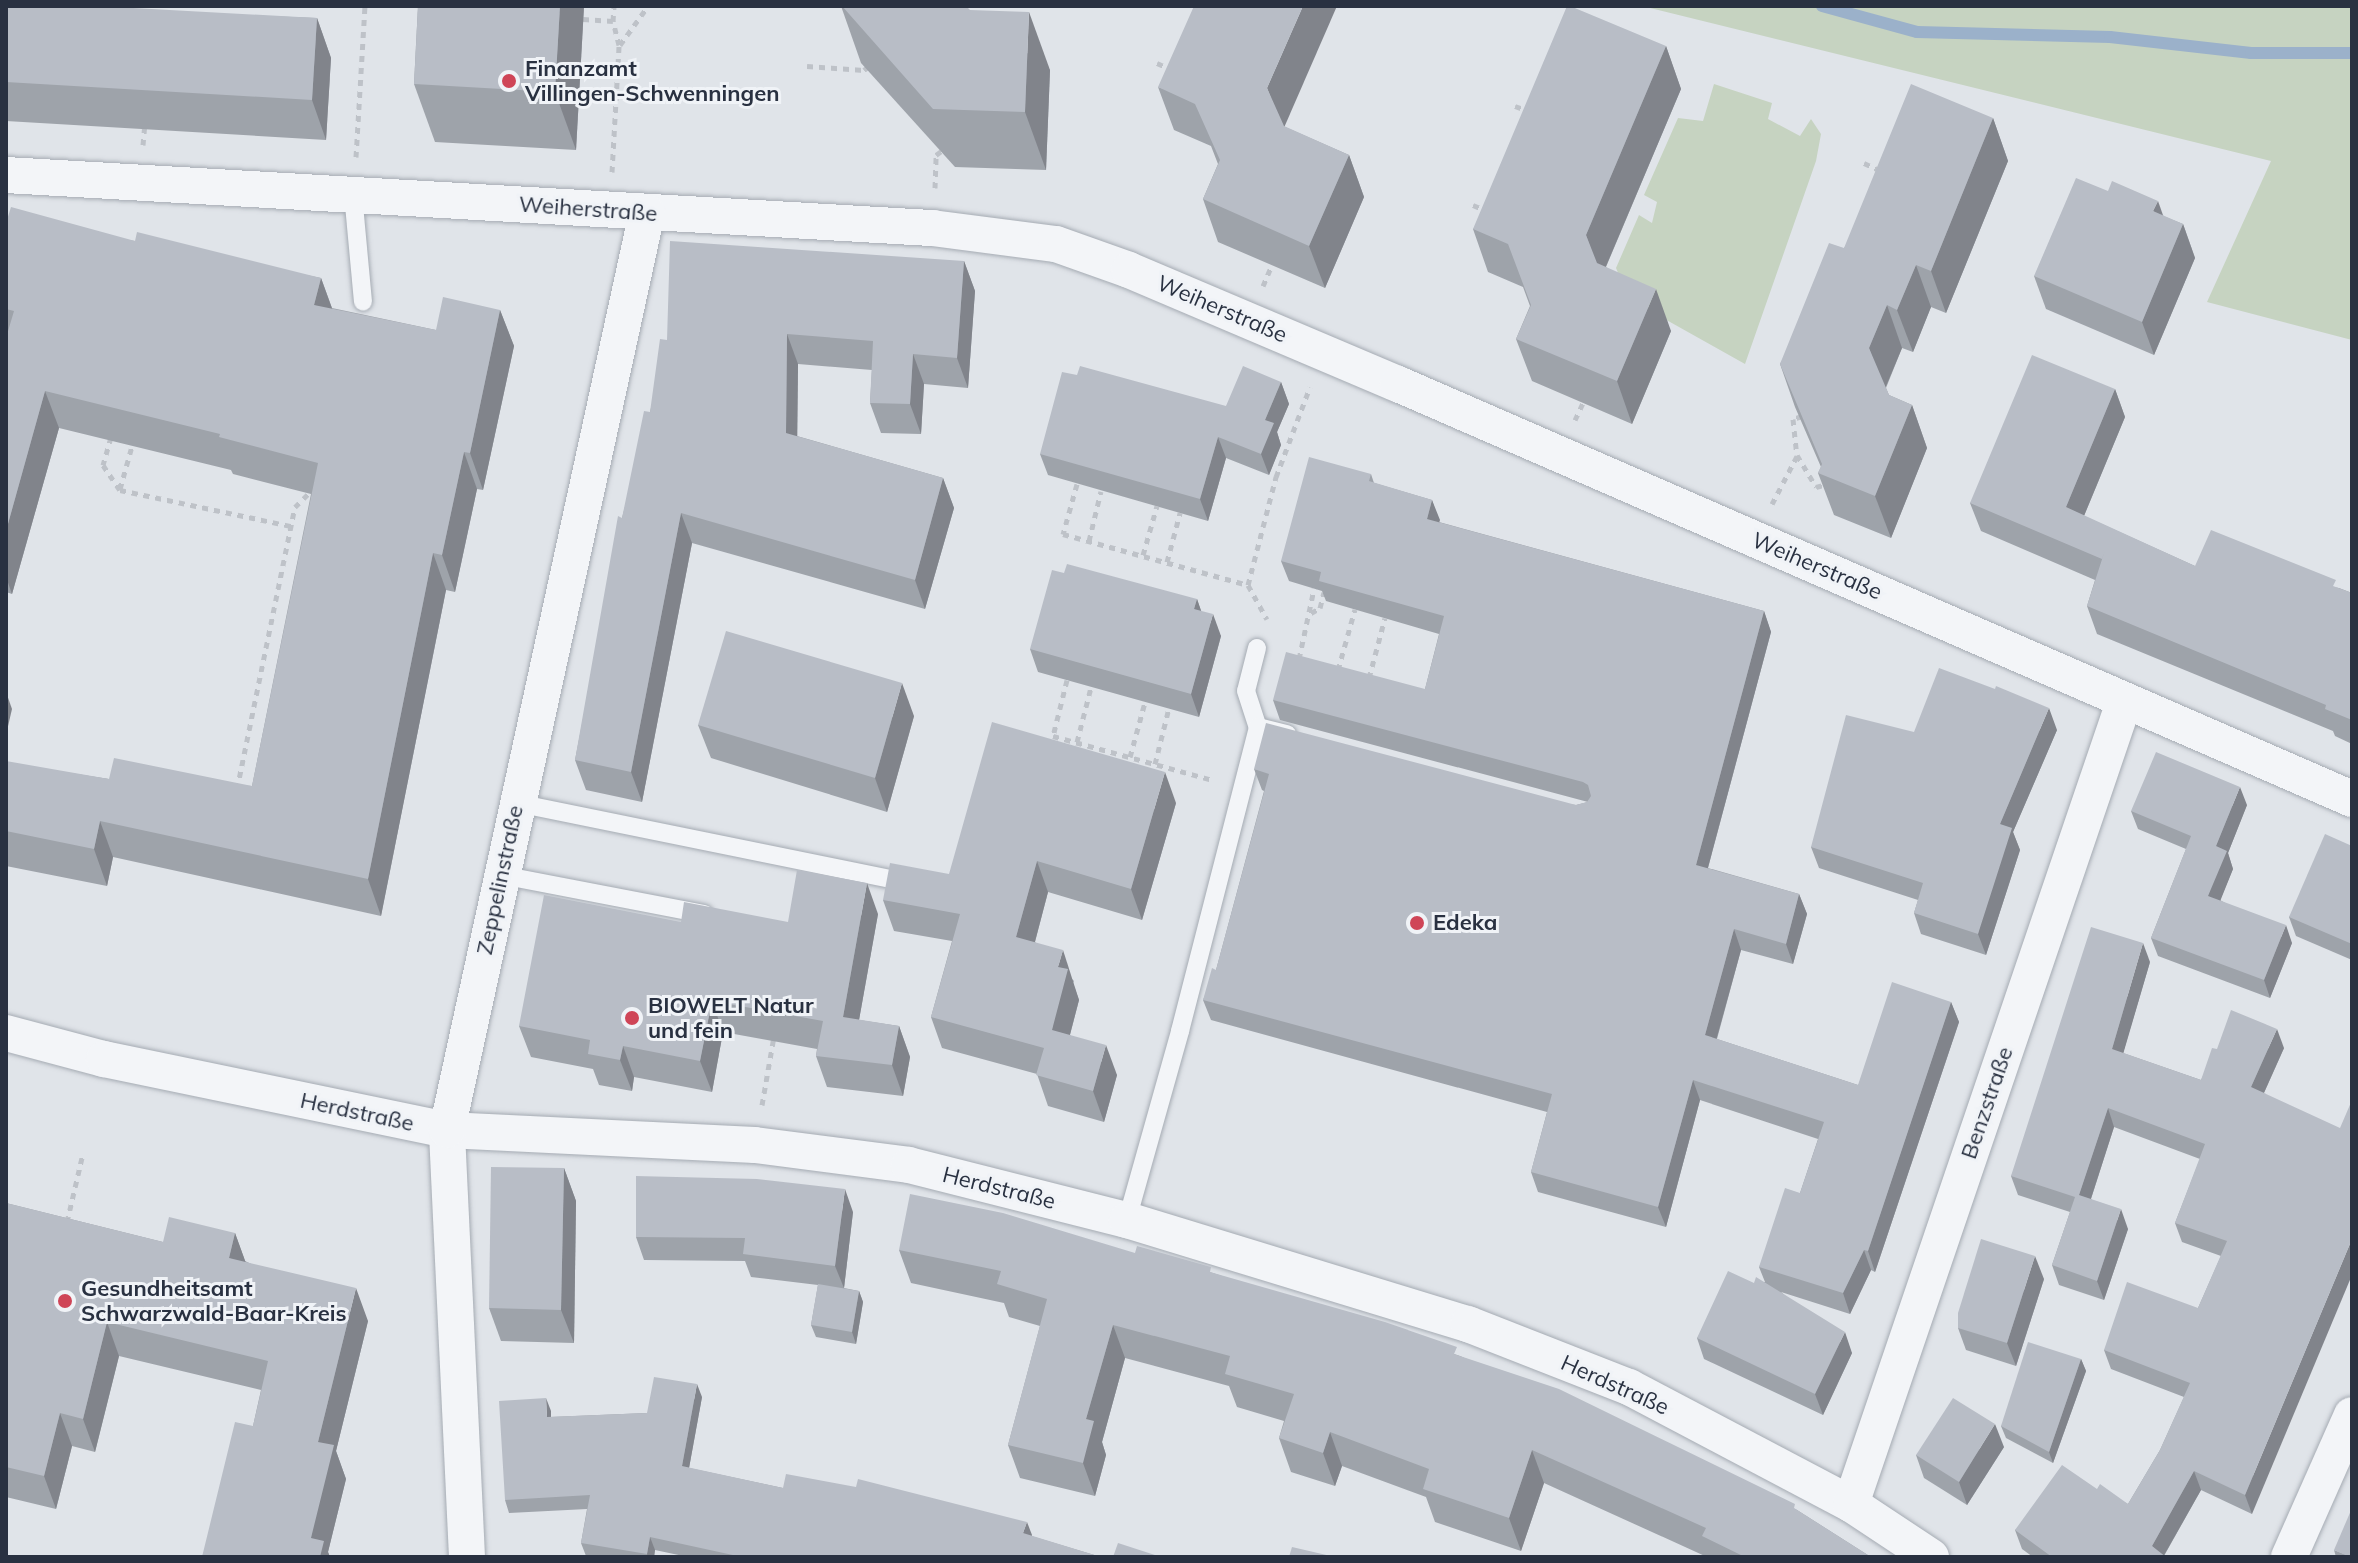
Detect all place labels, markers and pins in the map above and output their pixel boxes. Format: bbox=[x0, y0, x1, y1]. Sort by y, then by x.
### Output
place label: Finanzamt Villingen-Schwenningen bbox=[525, 55, 780, 106]
marker: Finanzamt Villingen-Schwenningen bbox=[500, 72, 518, 90]
place label: Edeka bbox=[1433, 910, 1497, 936]
marker: Edeka bbox=[1408, 914, 1426, 932]
place label: BIOWELT Natur und fein bbox=[648, 992, 814, 1044]
marker: BIOWELT Natur und fein bbox=[623, 1009, 641, 1027]
place label: Gesundheitsamt Schwarzwald-Baar-Kreis bbox=[81, 1275, 347, 1326]
marker: Gesundheitsamt Schwarzwald-Baar-Kreis bbox=[56, 1292, 74, 1310]

